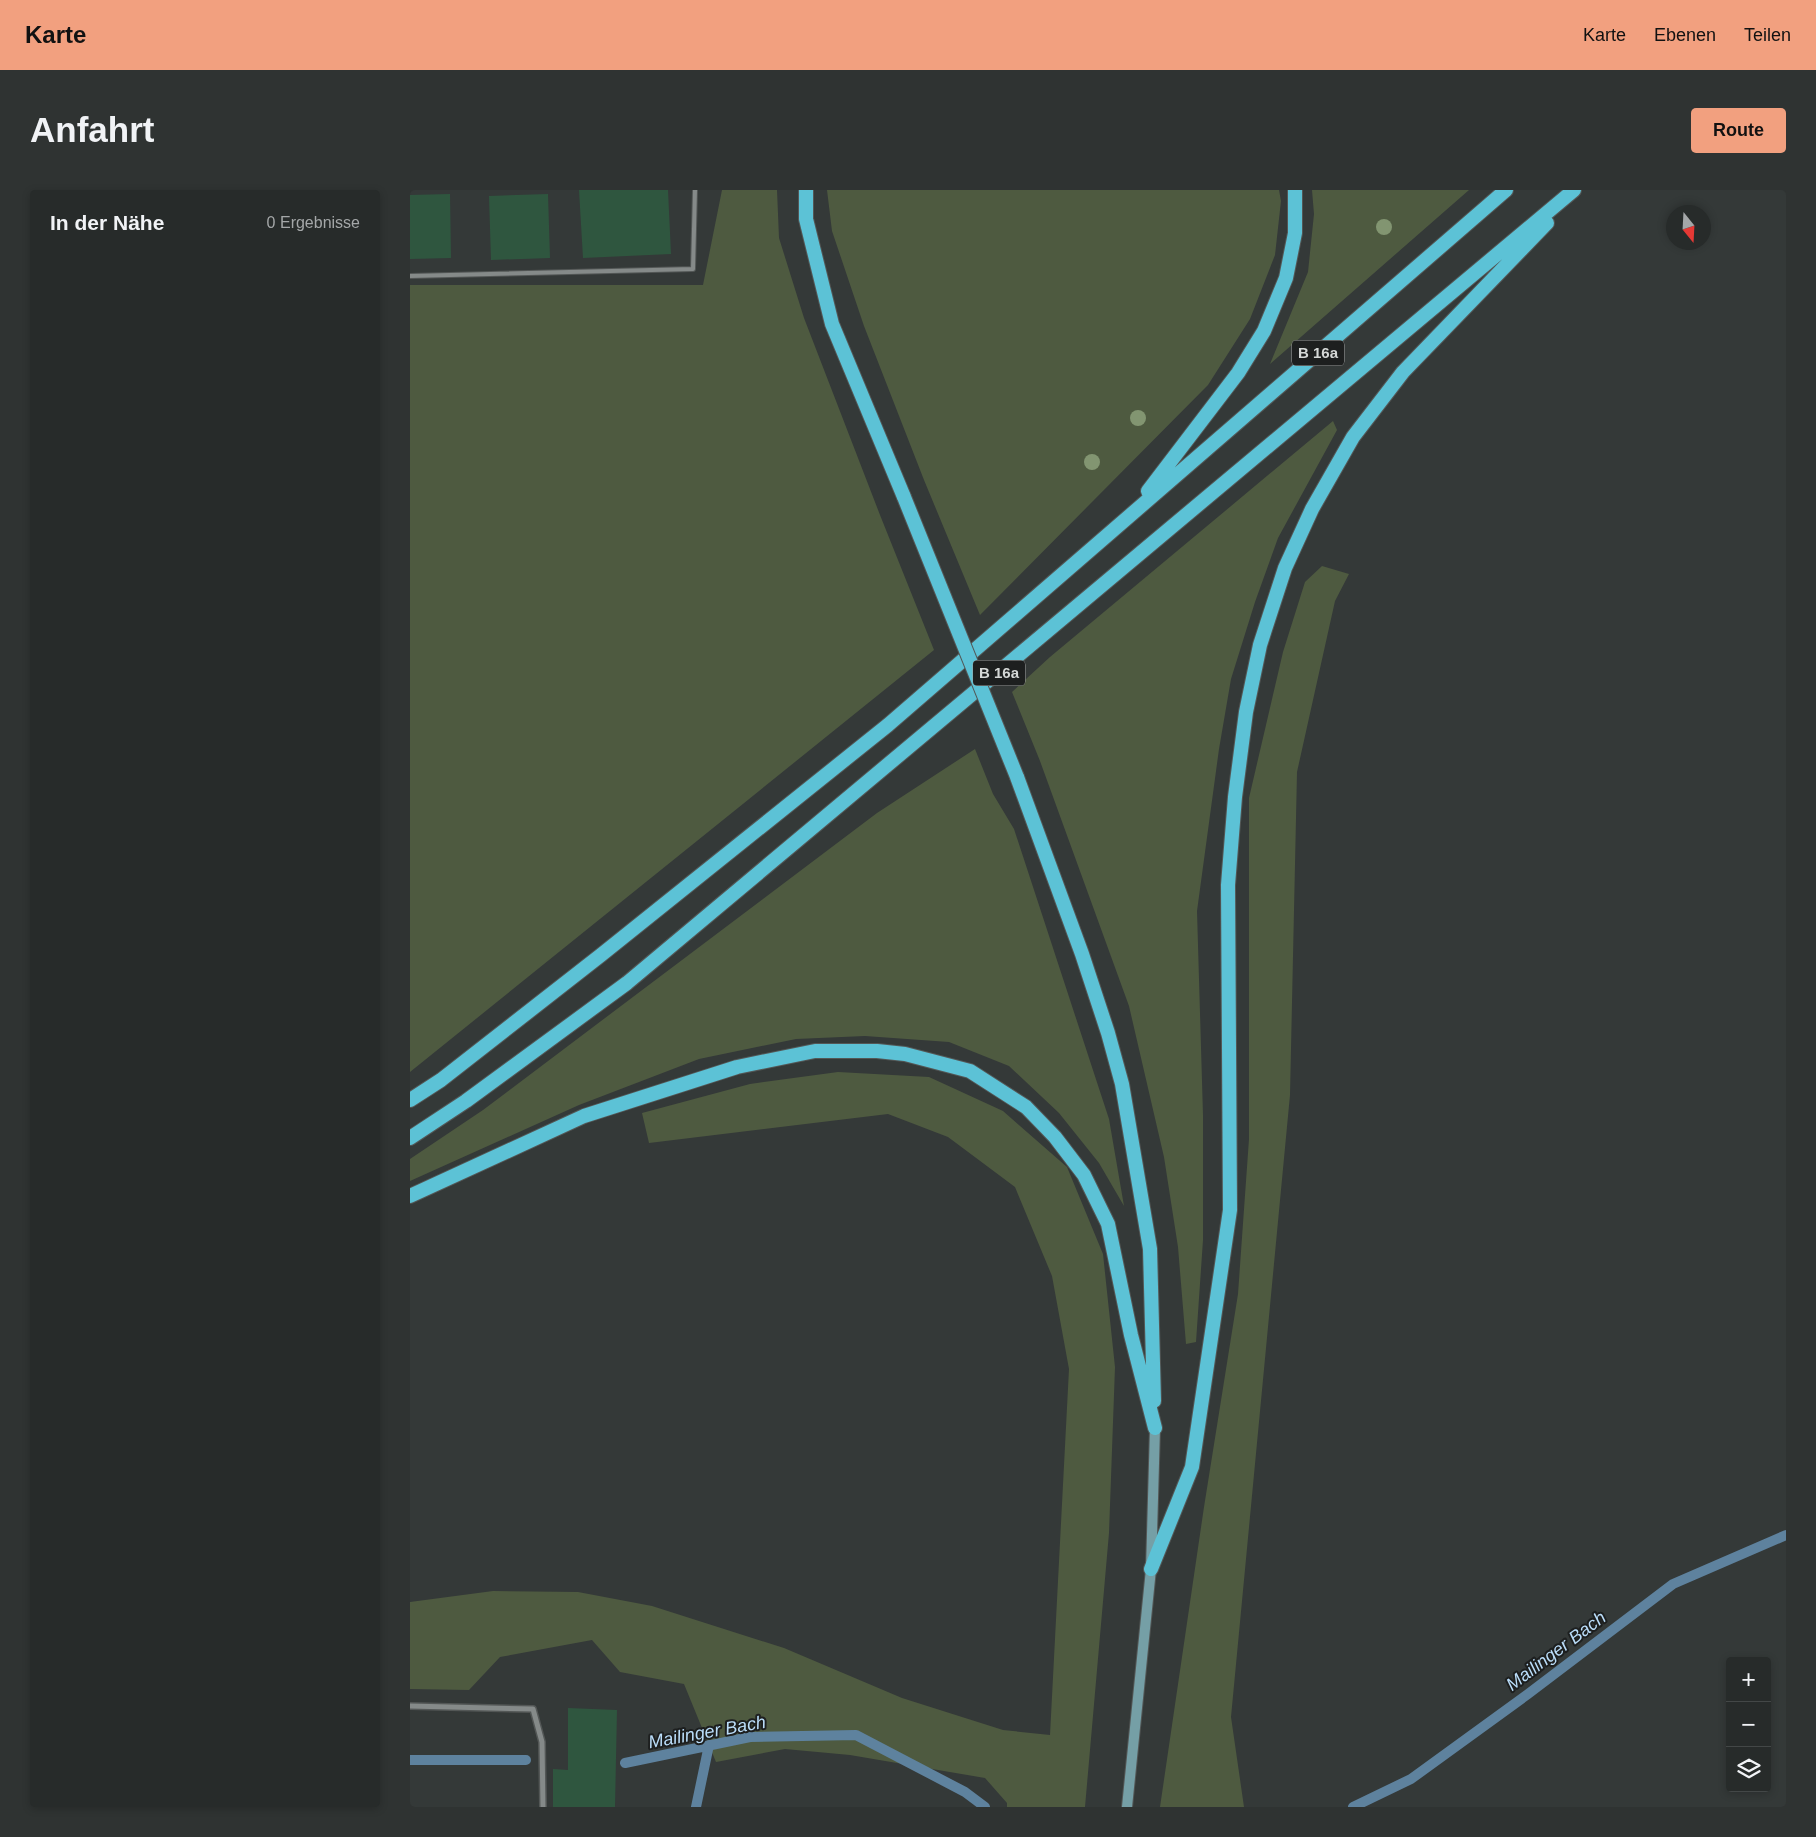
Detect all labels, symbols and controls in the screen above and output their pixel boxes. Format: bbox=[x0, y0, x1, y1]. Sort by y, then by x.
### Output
text: Karte bbox=[25, 21, 86, 48]
text: Karte bbox=[1583, 25, 1626, 45]
text: Ebenen bbox=[1654, 25, 1716, 45]
text: Teilen bbox=[1744, 25, 1791, 45]
button: Route bbox=[1691, 108, 1786, 153]
text: Anfahrt bbox=[30, 110, 154, 149]
north arrow bbox=[1666, 205, 1711, 250]
text: In der Nähe bbox=[50, 211, 164, 234]
text: 0 Ergebnisse bbox=[267, 214, 360, 231]
road number: B 16a bbox=[1292, 340, 1344, 366]
road number: B 16a bbox=[973, 660, 1025, 686]
water label: Mailinger Bach bbox=[1502, 1607, 1610, 1695]
map controls bbox=[1726, 1657, 1771, 1792]
button: + bbox=[1726, 1657, 1771, 1702]
button: − bbox=[1726, 1702, 1771, 1747]
water label: Mailinger Bach bbox=[647, 1712, 767, 1752]
button: layers bbox=[1726, 1747, 1771, 1792]

